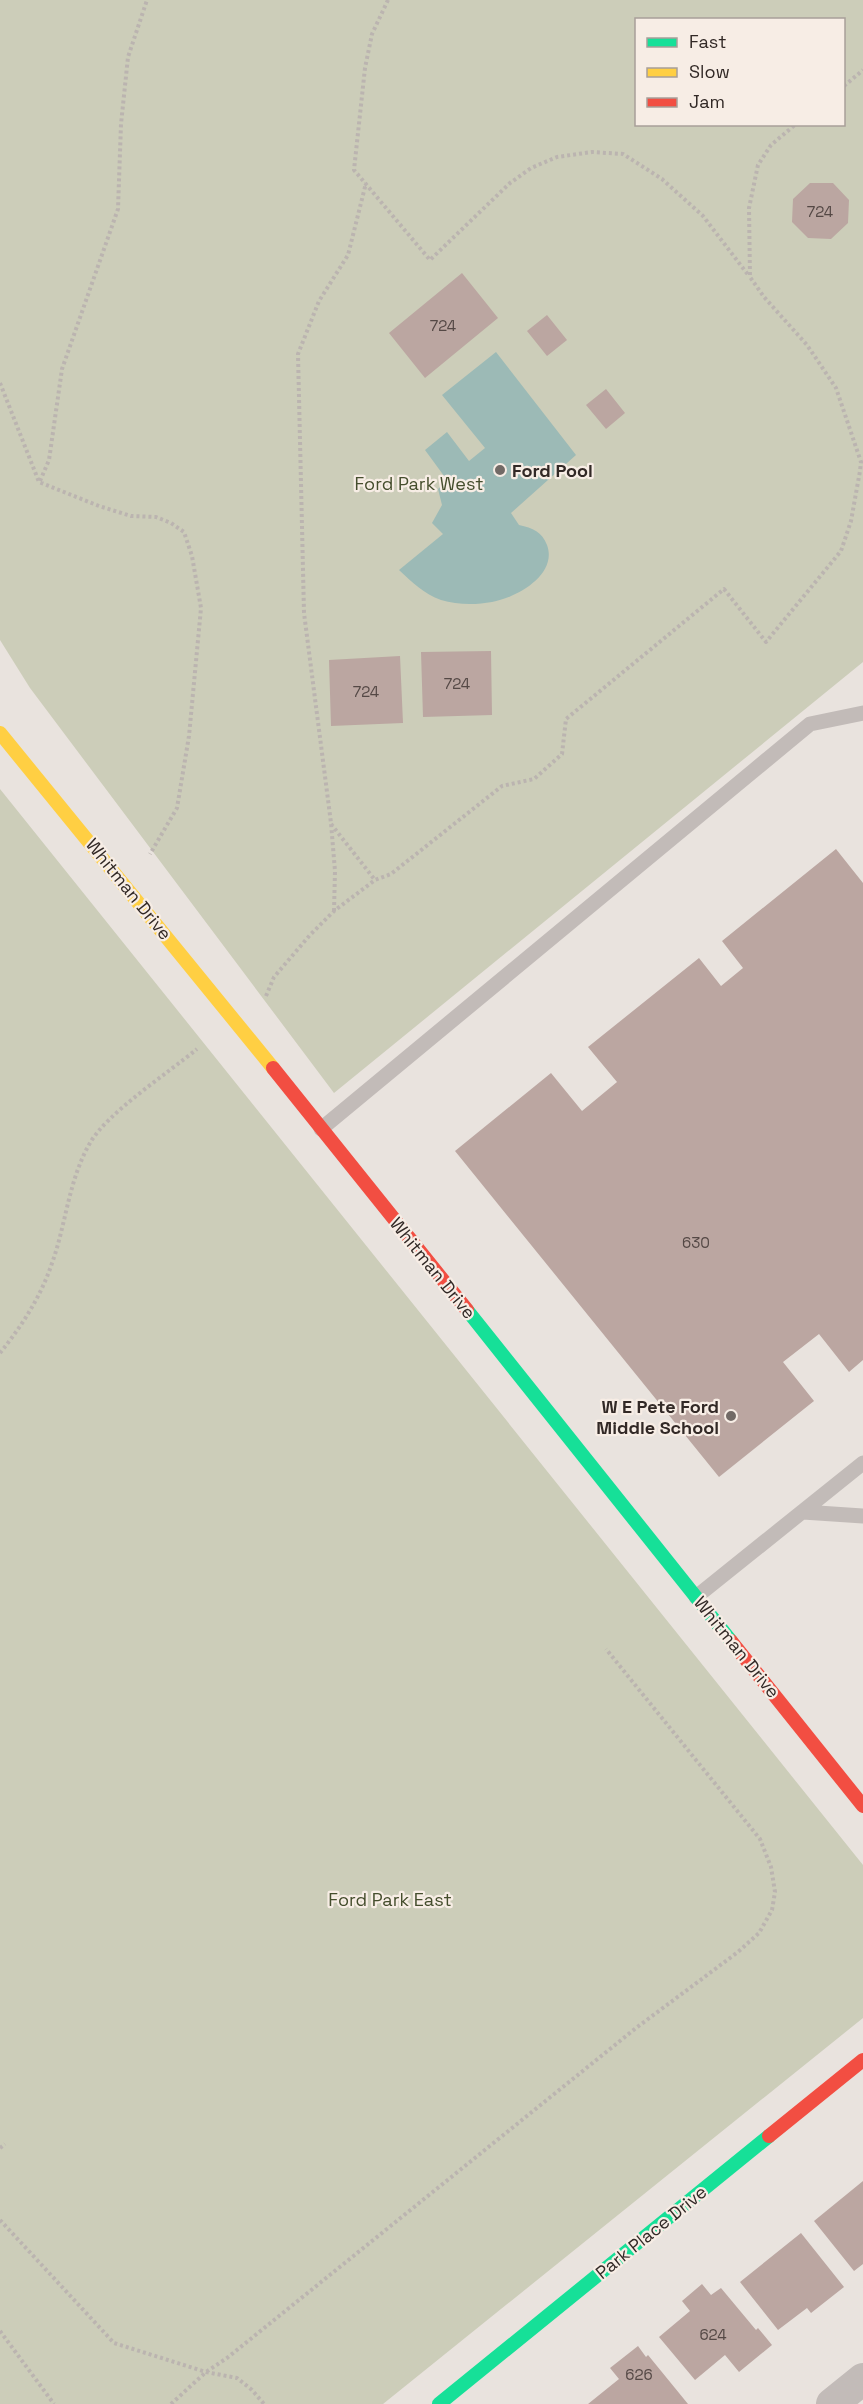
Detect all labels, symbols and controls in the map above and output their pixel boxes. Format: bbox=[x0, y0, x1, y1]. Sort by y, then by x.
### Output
legend bbox=[635, 18, 845, 126]
text: Fast bbox=[689, 30, 726, 53]
text: Slow bbox=[689, 60, 730, 83]
text: Jam bbox=[689, 90, 725, 113]
house number: 724 bbox=[807, 202, 833, 221]
house number: 724 bbox=[430, 316, 456, 335]
place label: Ford Pool bbox=[512, 459, 593, 482]
marker: Ford Pool bbox=[493, 463, 507, 477]
park label: Ford Park West bbox=[354, 472, 484, 495]
house number: 724 bbox=[444, 674, 470, 693]
house number: 724 bbox=[353, 682, 379, 701]
street label: Whitman Drive bbox=[81, 834, 177, 944]
street label: Whitman Drive bbox=[385, 1213, 481, 1323]
house number: 630 bbox=[682, 1233, 710, 1252]
place label: W E Pete Ford Middle School bbox=[596, 1395, 719, 1439]
marker: W E Pete Ford Middle School bbox=[724, 1409, 738, 1423]
street label: Whitman Drive bbox=[689, 1592, 785, 1702]
park label: Ford Park East bbox=[328, 1888, 452, 1911]
street label: Park Place Drive bbox=[591, 2180, 711, 2284]
house number: 624 bbox=[699, 2325, 727, 2344]
house number: 626 bbox=[625, 2365, 653, 2384]

